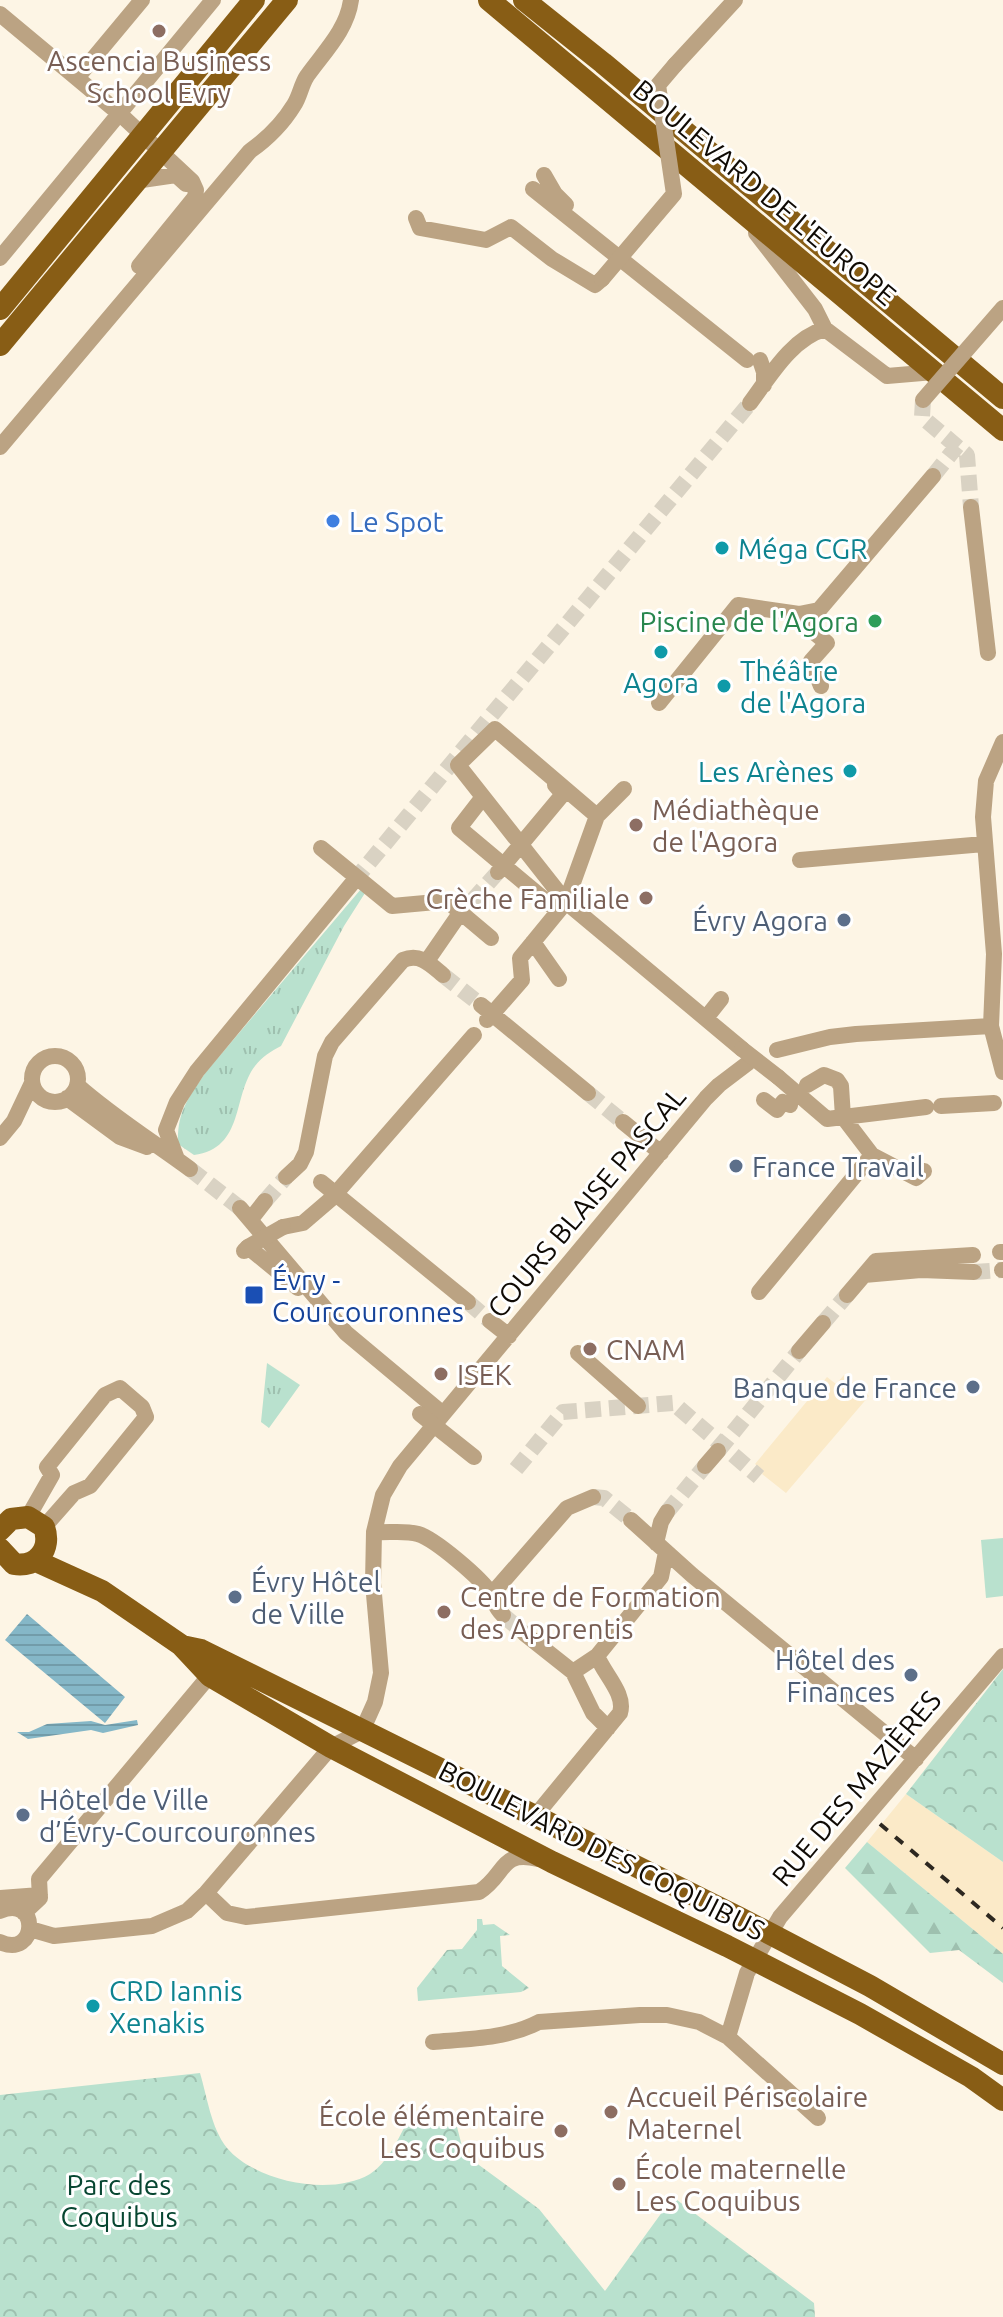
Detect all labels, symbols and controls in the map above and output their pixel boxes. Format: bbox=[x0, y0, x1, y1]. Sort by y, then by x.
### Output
marker: Ascencia Business School Evry bbox=[150, 22, 168, 40]
place label: Ascencia Business School Evry bbox=[47, 45, 271, 108]
street label: BOULEVARD DE L'EUROPE bbox=[628, 73, 902, 311]
place label: Le Spot bbox=[349, 506, 444, 537]
marker: Le Spot bbox=[324, 512, 342, 530]
place label: Méga CGR bbox=[738, 533, 868, 564]
marker: Méga CGR bbox=[713, 539, 731, 557]
place label: Piscine de l'Agora bbox=[639, 606, 859, 637]
marker: Piscine de l'Agora bbox=[866, 612, 884, 630]
marker: Agora bbox=[652, 643, 670, 661]
place label: Théâtre de l'Agora bbox=[740, 655, 866, 718]
place label: Agora bbox=[623, 667, 699, 698]
marker: Théâtre de l'Agora bbox=[715, 677, 733, 695]
place label: Les Arènes bbox=[698, 756, 834, 787]
marker: Les Arènes bbox=[841, 762, 859, 780]
place label: Médiathèque de l'Agora bbox=[652, 794, 820, 857]
marker: Médiathèque de l'Agora bbox=[627, 816, 645, 834]
place label: Crèche Familiale bbox=[426, 883, 630, 914]
marker: Crèche Familiale bbox=[637, 889, 655, 907]
place label: Évry Agora bbox=[692, 904, 828, 936]
marker: Évry Agora bbox=[835, 911, 853, 929]
street label: COURS BLAISE PASCAL bbox=[481, 1081, 691, 1323]
place label: France Travail bbox=[752, 1151, 924, 1182]
marker: France Travail bbox=[727, 1157, 745, 1175]
place label: Évry - Courcouronnes bbox=[272, 1263, 464, 1327]
marker: Évry - Courcouronnes bbox=[243, 1284, 265, 1306]
place label: CNAM bbox=[606, 1334, 686, 1365]
marker: CNAM bbox=[581, 1340, 599, 1358]
place label: ISEK bbox=[457, 1359, 512, 1390]
marker: ISEK bbox=[432, 1365, 450, 1383]
place label: Banque de France bbox=[733, 1372, 957, 1403]
marker: Banque de France bbox=[964, 1378, 982, 1396]
place label: Évry Hôtel de Ville bbox=[251, 1565, 381, 1629]
place label: Centre de Formation des Apprentis bbox=[460, 1581, 721, 1644]
marker: Évry Hôtel de Ville bbox=[226, 1588, 244, 1606]
marker: Centre de Formation des Apprentis bbox=[435, 1603, 453, 1621]
place label: Hôtel des Finances bbox=[775, 1644, 895, 1707]
marker: Hôtel des Finances bbox=[902, 1666, 920, 1684]
street label: RUE DES MAZIÈRES bbox=[765, 1684, 947, 1892]
street label: BOULEVARD DES COQUIBUS bbox=[434, 1754, 770, 1946]
place label: Hôtel de Ville d’Évry-Courcouronnes bbox=[39, 1784, 316, 1847]
marker: Hôtel de Ville d’Évry-Courcouronnes bbox=[14, 1806, 32, 1824]
place label: CRD Iannis Xenakis bbox=[109, 1975, 242, 2038]
marker: CRD Iannis Xenakis bbox=[84, 1997, 102, 2015]
place label: Accueil Périscolaire Maternel bbox=[627, 2081, 868, 2144]
place label: École élémentaire Les Coquibus bbox=[319, 2099, 545, 2163]
marker: Accueil Périscolaire Maternel bbox=[602, 2103, 620, 2121]
marker: École élémentaire Les Coquibus bbox=[552, 2122, 570, 2140]
place label: École maternelle Les Coquibus bbox=[635, 2152, 846, 2216]
park label: Parc des Coquibus bbox=[60, 2169, 178, 2232]
marker: École maternelle Les Coquibus bbox=[610, 2175, 628, 2193]

